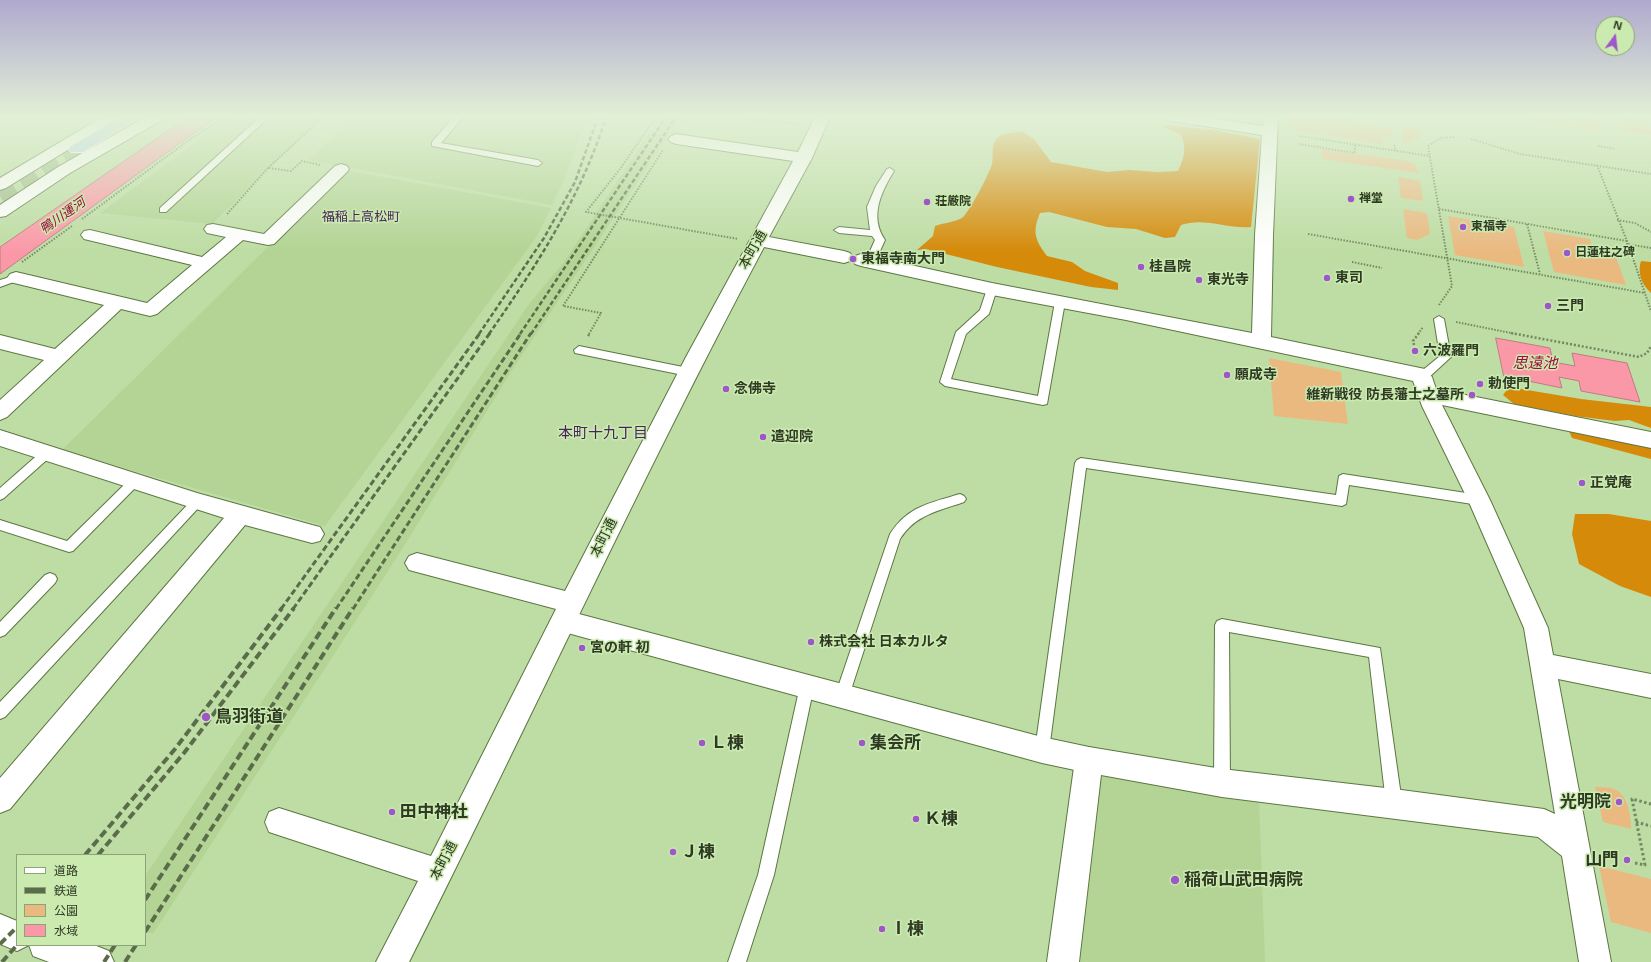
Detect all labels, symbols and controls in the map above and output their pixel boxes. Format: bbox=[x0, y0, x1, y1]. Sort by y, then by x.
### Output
north arrow bbox=[1595, 16, 1635, 56]
text: N bbox=[1612, 16, 1624, 33]
place label: 禅堂 bbox=[1359, 192, 1383, 206]
marker: 禅堂 bbox=[1346, 194, 1356, 204]
water label: 鴨川運河 bbox=[37, 195, 89, 237]
place label: 荘厳院 bbox=[935, 195, 971, 209]
marker: 荘厳院 bbox=[922, 197, 932, 207]
district label: 福稲上高松町 bbox=[322, 209, 400, 225]
place label: 東福寺 bbox=[1471, 220, 1507, 234]
marker: 東福寺 bbox=[1458, 222, 1468, 232]
street label: 本町通 bbox=[735, 228, 771, 272]
place label: 日蓮柱之碑 bbox=[1575, 246, 1635, 260]
marker: 日蓮柱之碑 bbox=[1562, 248, 1572, 258]
place label: 東福寺南大門 bbox=[861, 251, 945, 267]
marker: 東福寺南大門 bbox=[848, 254, 858, 264]
place label: 桂昌院 bbox=[1149, 259, 1191, 275]
marker: 桂昌院 bbox=[1136, 262, 1146, 272]
place label: 東司 bbox=[1335, 270, 1363, 286]
place label: 東光寺 bbox=[1207, 272, 1249, 288]
marker: 東司 bbox=[1322, 273, 1332, 283]
marker: 東光寺 bbox=[1194, 275, 1204, 285]
place label: 三門 bbox=[1556, 298, 1584, 314]
marker: 三門 bbox=[1543, 301, 1553, 311]
place label: 六波羅門 bbox=[1423, 343, 1479, 359]
marker: 六波羅門 bbox=[1410, 346, 1420, 356]
water label: 思遠池 bbox=[1513, 355, 1557, 373]
place label: 願成寺 bbox=[1235, 367, 1277, 383]
marker: 願成寺 bbox=[1222, 370, 1232, 380]
place label: 勅使門 bbox=[1488, 376, 1530, 392]
marker: 勅使門 bbox=[1475, 379, 1485, 389]
place label: 念佛寺 bbox=[734, 381, 776, 397]
marker: 念佛寺 bbox=[721, 384, 731, 394]
place label: 維新戦役 防長藩士之墓所 bbox=[1306, 387, 1464, 403]
marker: 維新戦役 防長藩士之墓所 bbox=[1467, 390, 1477, 400]
district label: 本町十九丁目 bbox=[558, 425, 648, 443]
place label: 遣迎院 bbox=[771, 429, 813, 445]
marker: 遣迎院 bbox=[758, 432, 768, 442]
place label: 正覚庵 bbox=[1590, 475, 1632, 491]
marker: 正覚庵 bbox=[1577, 478, 1587, 488]
street label: 本町通 bbox=[587, 515, 621, 561]
place label: 株式会社 日本カルタ bbox=[819, 634, 949, 650]
marker: 株式会社 日本カルタ bbox=[806, 637, 816, 647]
place label: 宮の軒 初 bbox=[590, 640, 650, 656]
marker: 宮の軒 初 bbox=[577, 643, 587, 653]
place label: 鳥羽街道 bbox=[215, 707, 283, 727]
marker: 鳥羽街道 bbox=[200, 711, 212, 723]
place label: Ｌ棟 bbox=[710, 733, 744, 753]
place label: 集会所 bbox=[870, 733, 921, 753]
marker: Ｌ棟 bbox=[697, 738, 707, 748]
marker: 集会所 bbox=[857, 738, 867, 748]
place label: 光明院 bbox=[1560, 792, 1611, 812]
marker: 光明院 bbox=[1614, 797, 1624, 807]
place label: 田中神社 bbox=[400, 802, 468, 822]
marker: 田中神社 bbox=[387, 807, 397, 817]
place label: Ｋ棟 bbox=[924, 809, 958, 829]
marker: Ｋ棟 bbox=[911, 814, 921, 824]
street label: 本町通 bbox=[427, 838, 461, 884]
place label: Ｊ棟 bbox=[681, 842, 715, 862]
marker: Ｊ棟 bbox=[668, 847, 678, 857]
place label: 山門 bbox=[1585, 850, 1619, 870]
legend bbox=[16, 854, 146, 946]
marker: 山門 bbox=[1622, 855, 1632, 865]
text: 道路 bbox=[54, 862, 78, 879]
place label: 稲荷山武田病院 bbox=[1184, 870, 1303, 890]
marker: 稲荷山武田病院 bbox=[1169, 874, 1181, 886]
text: 鉄道 bbox=[54, 882, 78, 899]
text: 公園 bbox=[54, 902, 78, 919]
place label: Ⅰ棟 bbox=[890, 919, 924, 939]
text: 水域 bbox=[54, 922, 78, 939]
marker: Ⅰ棟 bbox=[877, 924, 887, 934]

